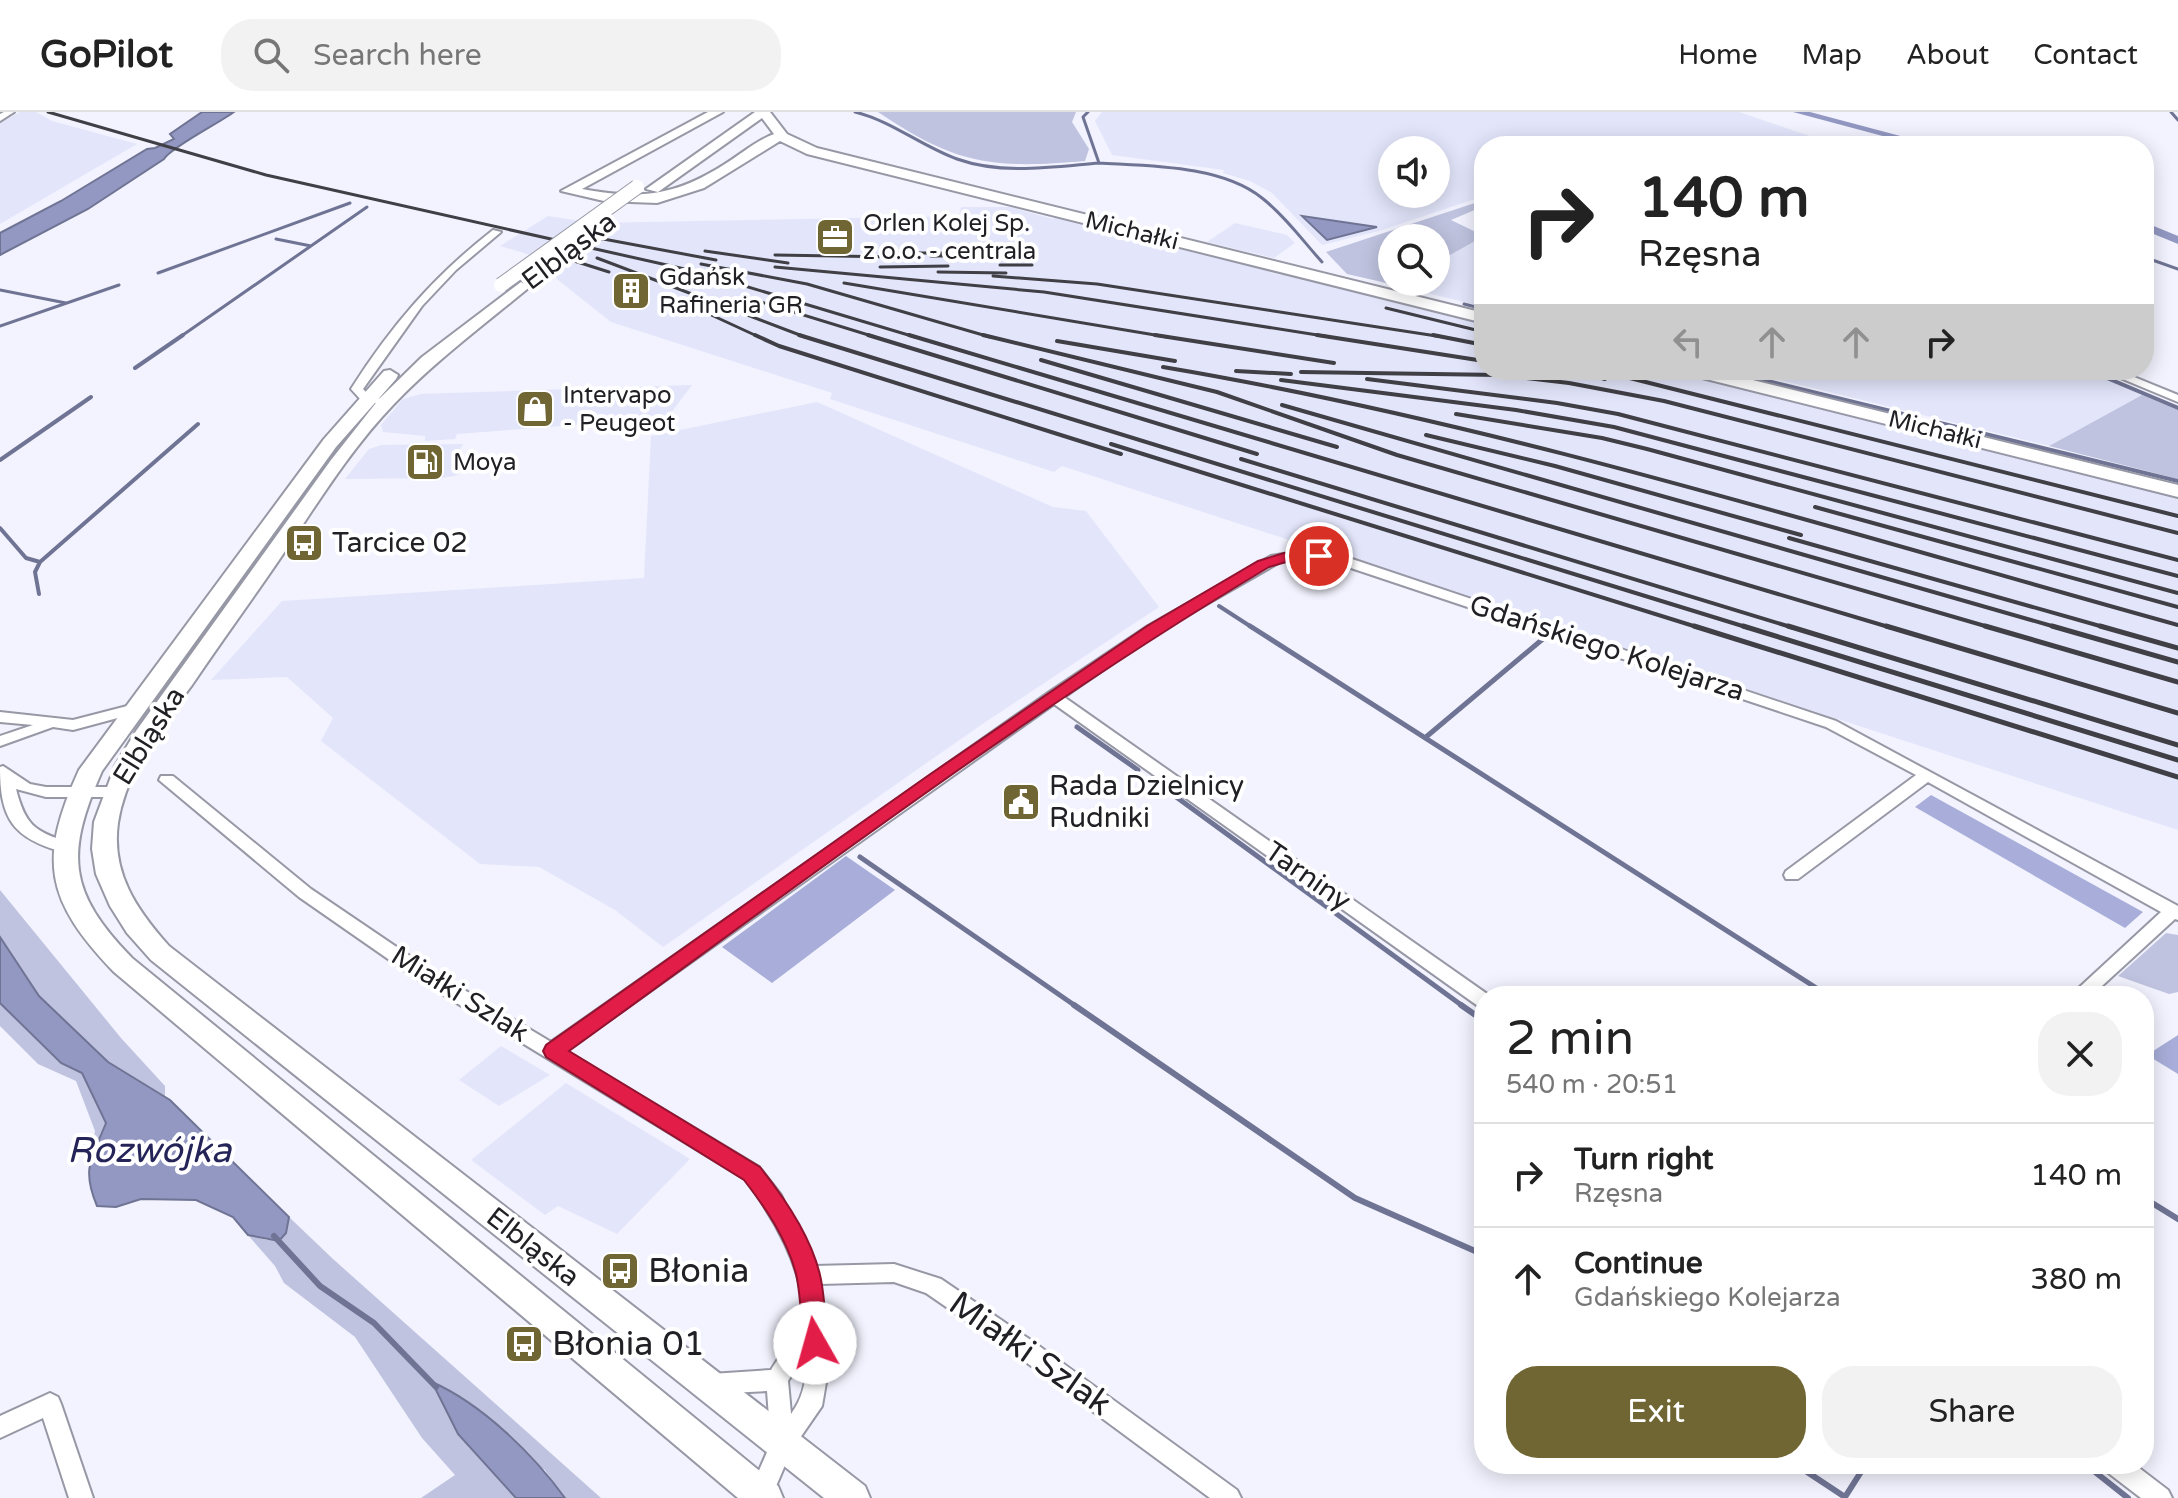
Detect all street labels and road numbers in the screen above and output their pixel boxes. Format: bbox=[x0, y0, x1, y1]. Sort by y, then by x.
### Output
street label: Elbląska bbox=[515, 205, 623, 297]
street label: Michałki bbox=[1082, 205, 1182, 257]
street label: Michałki bbox=[1885, 404, 1985, 456]
street label: Gdańskiego Kolejarza bbox=[1465, 587, 1749, 709]
street label: Elbląska bbox=[106, 681, 192, 791]
street label: Tarniny bbox=[1258, 834, 1358, 918]
street label: Miałki Szlak bbox=[385, 938, 535, 1050]
street label: Elbląska bbox=[480, 1200, 586, 1294]
street label: Miałki Szlak bbox=[941, 1283, 1119, 1425]

